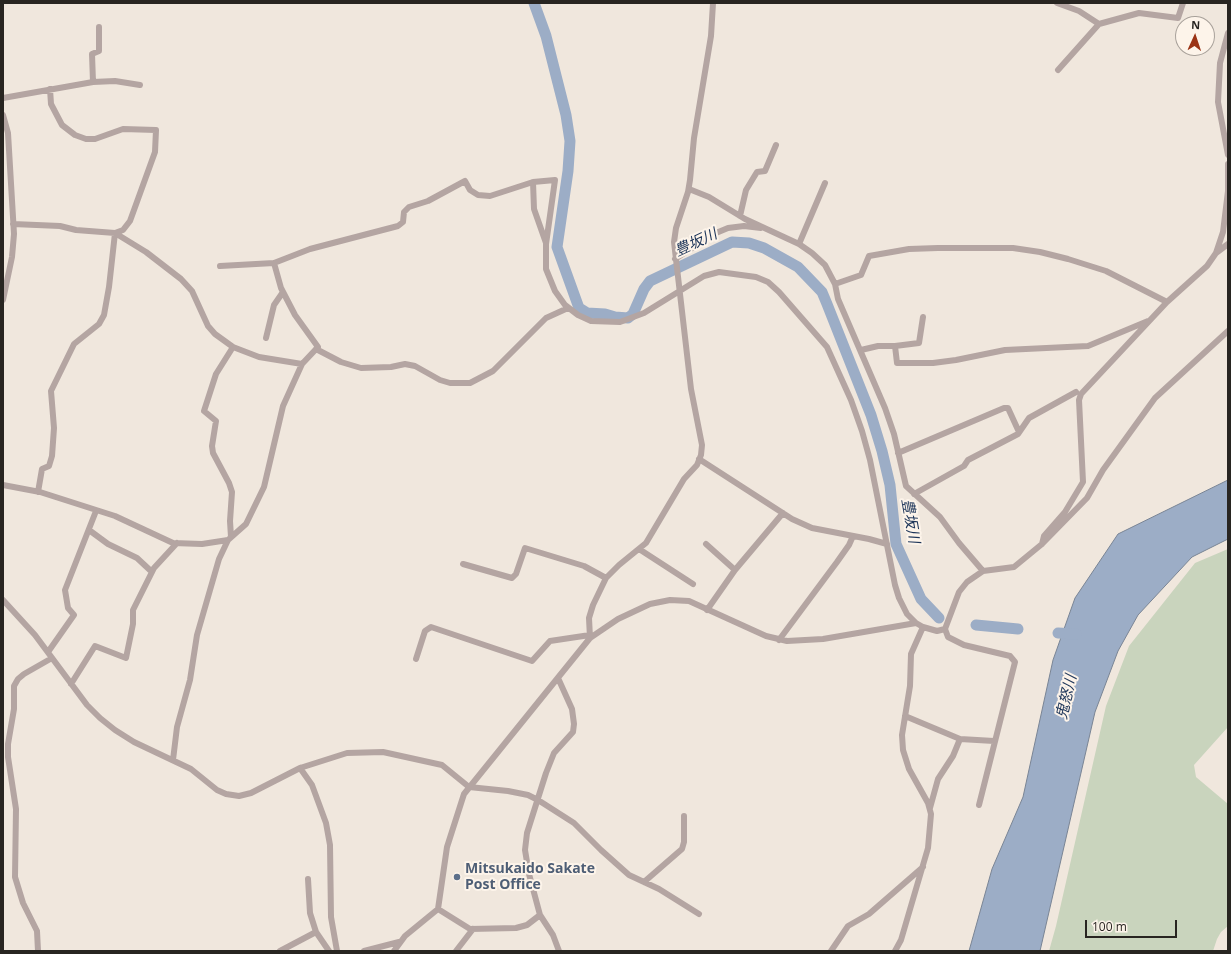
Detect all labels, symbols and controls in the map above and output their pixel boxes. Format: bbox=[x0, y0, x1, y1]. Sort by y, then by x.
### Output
north arrow bbox=[1175, 16, 1215, 56]
text: N bbox=[1191, 17, 1200, 32]
water label: 豊坂川 bbox=[672, 225, 720, 261]
water label: 豊坂川 bbox=[897, 497, 923, 545]
water label: 鬼怒川 bbox=[1053, 673, 1081, 721]
place label: Mitsukaido Sakate Post Office bbox=[465, 861, 595, 894]
marker: Mitsukaido Sakate Post Office bbox=[452, 872, 462, 882]
scale bar bbox=[1087, 912, 1179, 938]
text: 100 m bbox=[1092, 918, 1127, 935]

